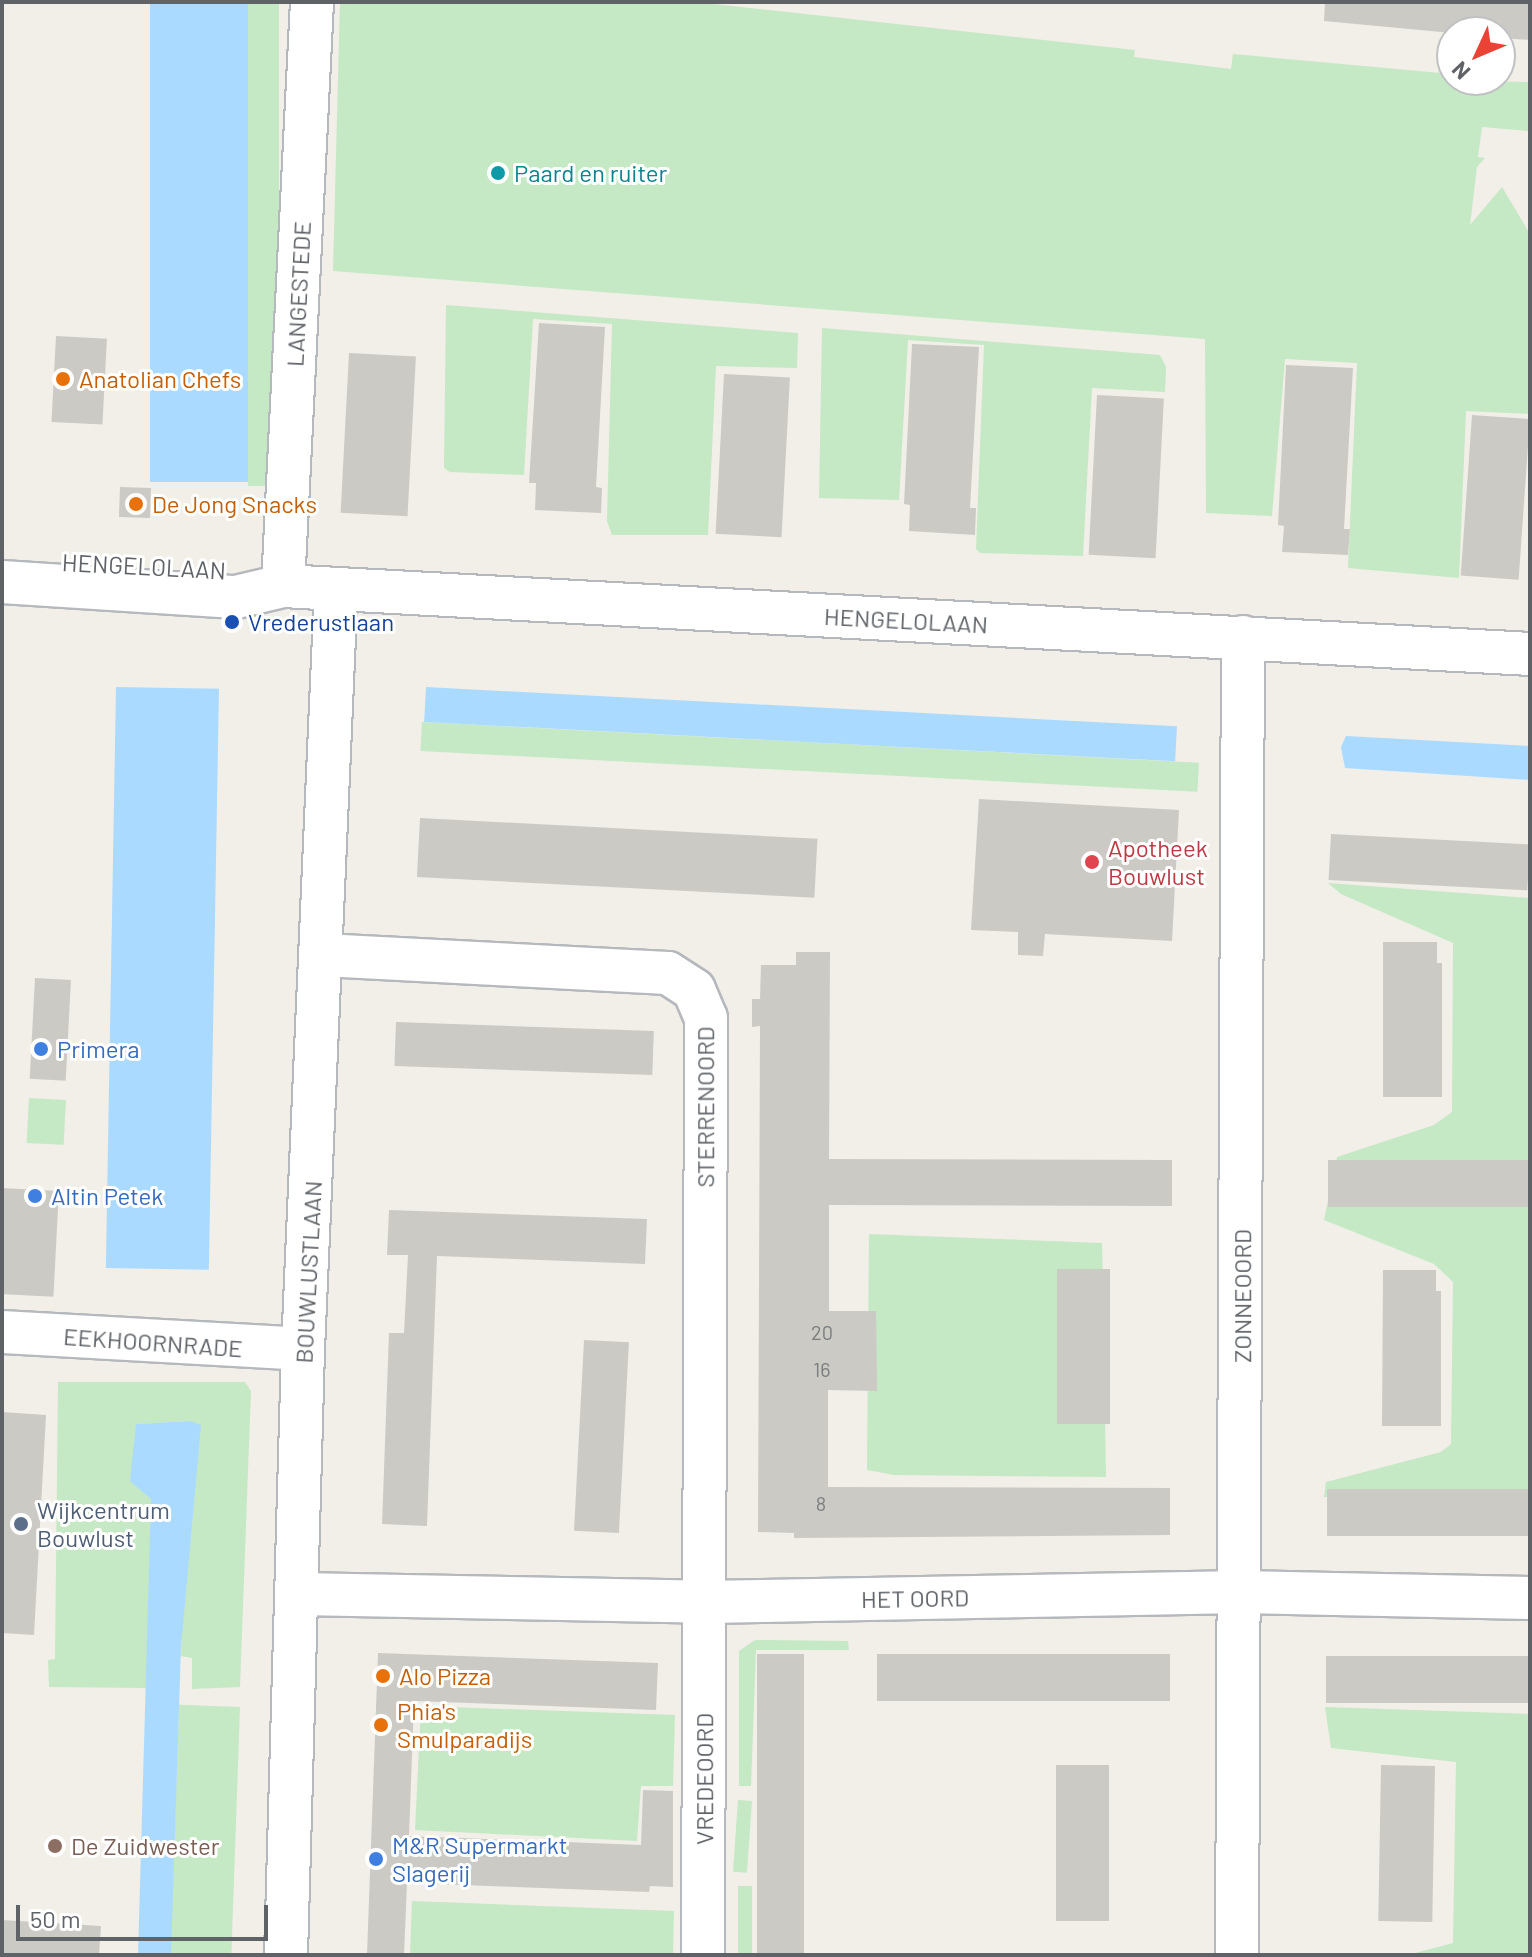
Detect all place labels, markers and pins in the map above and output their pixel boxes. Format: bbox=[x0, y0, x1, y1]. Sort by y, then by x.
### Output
place label: Paard en ruiter bbox=[514, 159, 667, 187]
marker: Paard en ruiter bbox=[489, 164, 507, 182]
place label: Anatolian Chefs bbox=[79, 365, 241, 393]
marker: Anatolian Chefs bbox=[54, 370, 72, 388]
place label: De Jong Snacks bbox=[152, 490, 317, 518]
marker: De Jong Snacks bbox=[127, 495, 145, 513]
place label: Vrederustlaan bbox=[248, 608, 394, 636]
marker: Vrederustlaan bbox=[223, 613, 241, 631]
place label: Apotheek Bouwlust bbox=[1108, 834, 1208, 890]
marker: Apotheek Bouwlust bbox=[1083, 853, 1101, 871]
place label: Primera bbox=[57, 1035, 139, 1063]
marker: Primera bbox=[32, 1040, 50, 1058]
place label: Altin Petek bbox=[51, 1182, 163, 1210]
marker: Altin Petek bbox=[26, 1187, 44, 1205]
place label: Wijkcentrum Bouwlust bbox=[37, 1496, 170, 1552]
marker: Wijkcentrum Bouwlust bbox=[12, 1515, 30, 1533]
place label: Alo Pizza bbox=[399, 1662, 491, 1690]
marker: Alo Pizza bbox=[374, 1667, 392, 1685]
place label: Phia's Smulparadijs bbox=[397, 1697, 532, 1753]
marker: Phia's Smulparadijs bbox=[372, 1716, 390, 1734]
place label: M&R Supermarkt Slagerij bbox=[392, 1831, 568, 1887]
place label: De Zuidwester bbox=[71, 1832, 220, 1860]
marker: De Zuidwester bbox=[46, 1837, 64, 1855]
marker: M&R Supermarkt Slagerij bbox=[367, 1850, 385, 1868]

